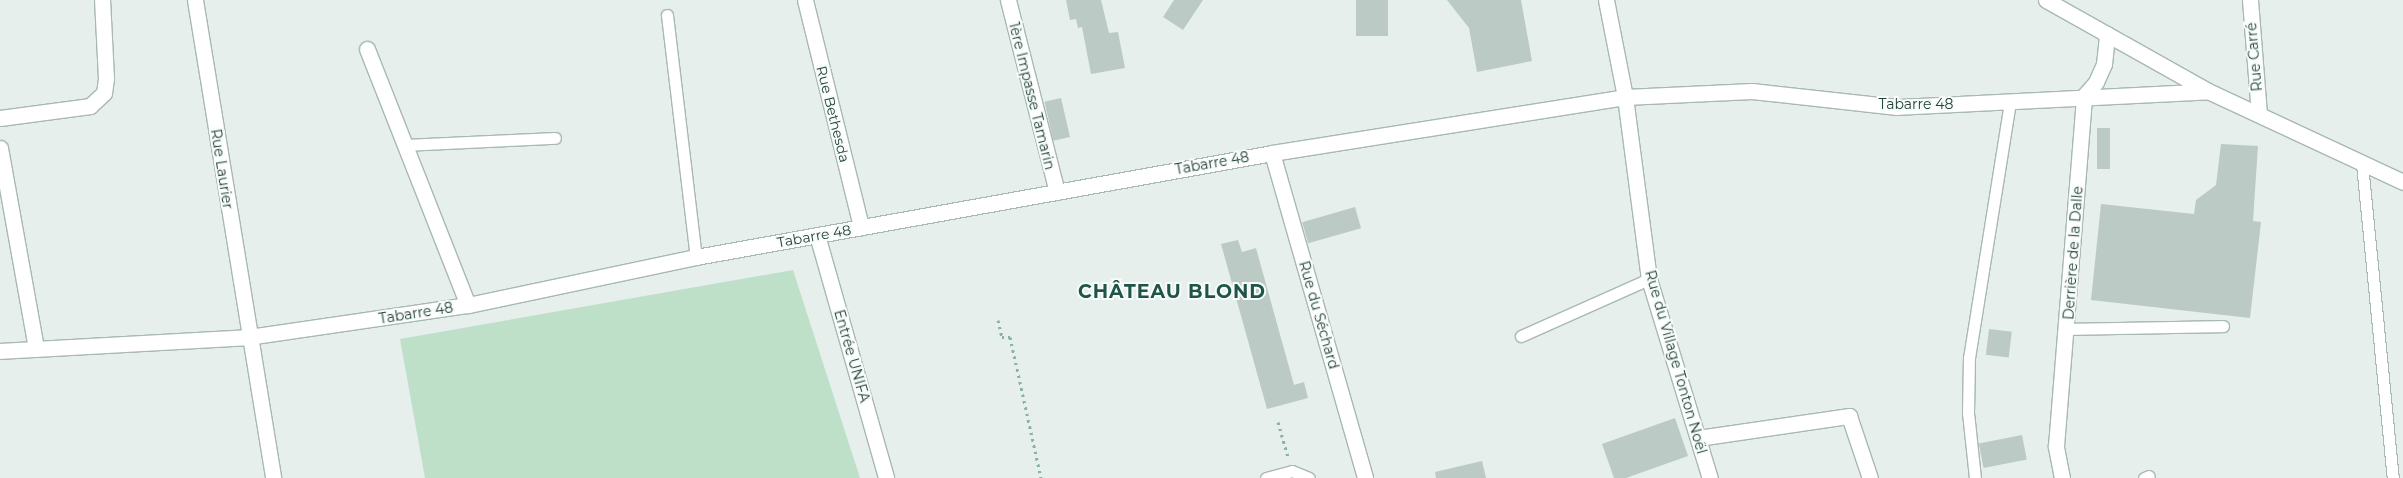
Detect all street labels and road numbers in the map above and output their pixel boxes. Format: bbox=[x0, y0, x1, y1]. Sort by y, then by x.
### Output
street label: 1ère Impasse Tamarin bbox=[1006, 21, 1058, 171]
street label: Rue Carré bbox=[2243, 22, 2265, 92]
street label: Rue Bethesda bbox=[813, 64, 853, 164]
street label: Tabarre 48 bbox=[1879, 96, 1953, 112]
street label: Rue Laurier bbox=[207, 128, 237, 210]
street label: Tabarre 48 bbox=[1174, 148, 1250, 178]
street label: Derrière de la Dalle bbox=[2060, 186, 2086, 320]
street label: Tabarre 48 bbox=[776, 221, 852, 251]
street label: Rue du Séchard bbox=[1296, 259, 1342, 371]
street label: Rue du Village Tonton Noël bbox=[1642, 268, 1710, 456]
street label: Tabarre 48 bbox=[378, 299, 454, 327]
street label: Entrée UNIFA bbox=[831, 308, 873, 404]

